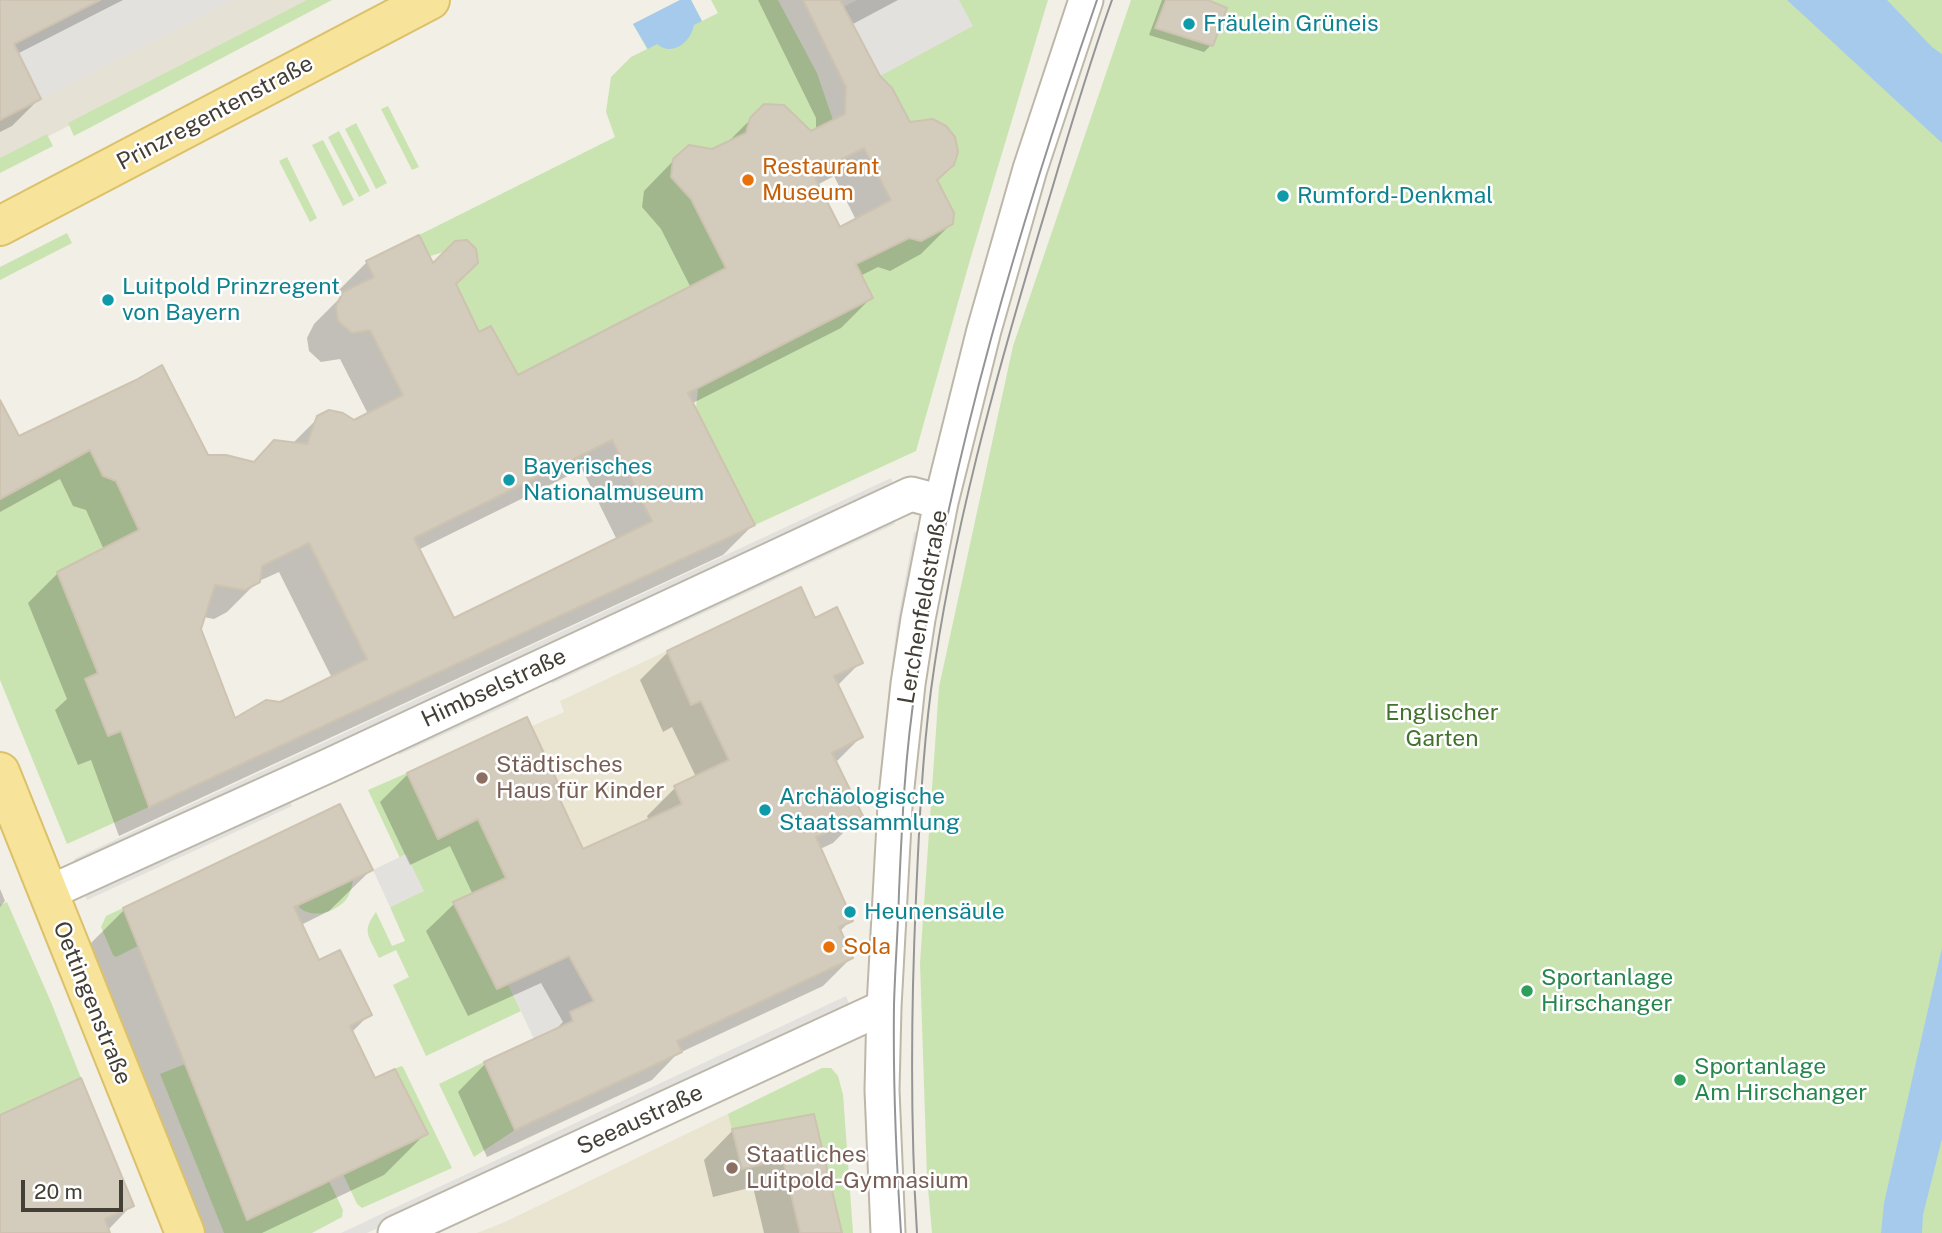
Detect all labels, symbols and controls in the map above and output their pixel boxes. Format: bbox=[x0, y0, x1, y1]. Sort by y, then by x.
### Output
place label: Fräulein Grüneis bbox=[1203, 10, 1379, 38]
marker: Fräulein Grüneis bbox=[1181, 16, 1197, 32]
street label: Prinzregentenstraße bbox=[112, 50, 318, 176]
place label: Restaurant Museum bbox=[762, 153, 880, 207]
marker: Restaurant Museum bbox=[740, 172, 756, 188]
place label: Rumford-Denkmal bbox=[1297, 182, 1493, 210]
marker: Rumford-Denkmal bbox=[1275, 188, 1291, 204]
place label: Luitpold Prinzregent von Bayern bbox=[122, 273, 340, 327]
marker: Luitpold Prinzregent von Bayern bbox=[100, 292, 116, 308]
place label: Bayerisches Nationalmuseum bbox=[523, 453, 704, 507]
marker: Bayerisches Nationalmuseum bbox=[501, 472, 517, 488]
street label: Lerchenfeldstraße bbox=[892, 508, 954, 706]
street label: Himbselstraße bbox=[417, 642, 571, 734]
park label: Englischer Garten bbox=[1385, 699, 1499, 753]
place label: Städtisches Haus für Kinder bbox=[496, 751, 665, 805]
marker: Städtisches Haus für Kinder bbox=[474, 770, 490, 786]
place label: Archäologische Staatssammlung bbox=[779, 783, 960, 837]
marker: Archäologische Staatssammlung bbox=[757, 802, 773, 818]
place label: Heunensäule bbox=[864, 898, 1005, 926]
marker: Heunensäule bbox=[842, 904, 858, 920]
street label: Oettingenstraße bbox=[47, 917, 137, 1089]
place label: Sola bbox=[843, 933, 891, 961]
marker: Sola bbox=[821, 939, 837, 955]
place label: Sportanlage Hirschanger bbox=[1541, 964, 1673, 1018]
marker: Sportanlage Hirschanger bbox=[1519, 983, 1535, 999]
place label: Sportanlage Am Hirschanger bbox=[1694, 1053, 1867, 1107]
marker: Sportanlage Am Hirschanger bbox=[1672, 1072, 1688, 1088]
street label: Seeaustraße bbox=[573, 1079, 707, 1161]
place label: Staatliches Luitpold-Gymnasium bbox=[746, 1141, 969, 1195]
marker: Staatliches Luitpold-Gymnasium bbox=[724, 1160, 740, 1176]
scale bar bbox=[24, 1166, 126, 1210]
text: 20 m bbox=[34, 1179, 83, 1204]

